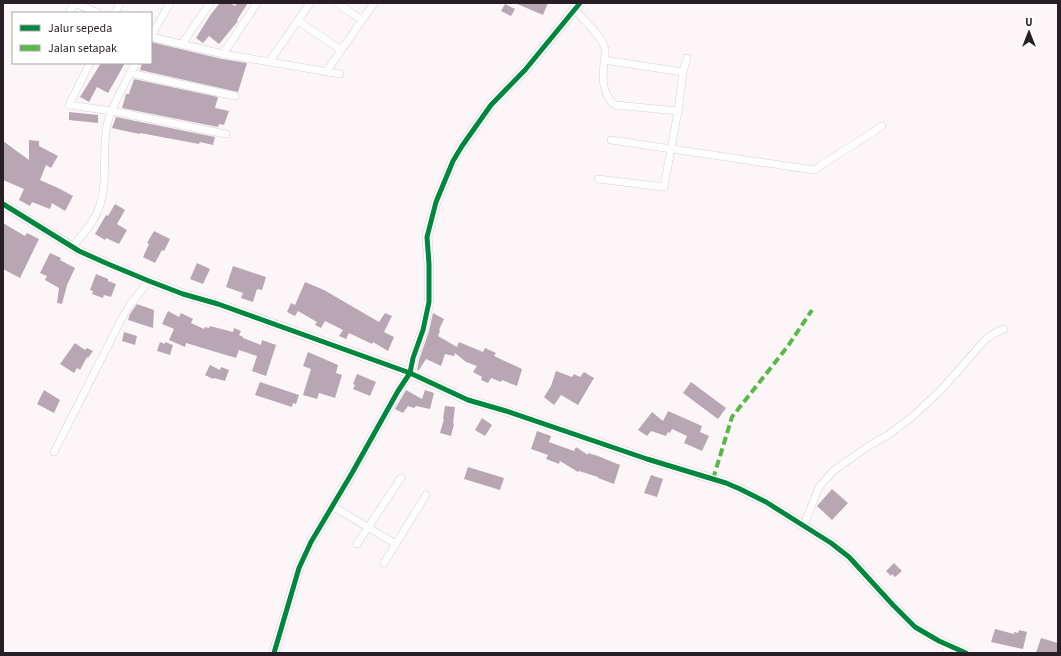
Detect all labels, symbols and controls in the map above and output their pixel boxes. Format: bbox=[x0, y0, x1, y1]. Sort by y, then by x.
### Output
legend bbox=[12, 12, 152, 64]
north arrow bbox=[1009, 12, 1049, 52]
text: U bbox=[1025, 15, 1033, 30]
text: Jalur sepeda bbox=[48, 20, 112, 37]
text: Jalan setapak bbox=[48, 40, 117, 57]

